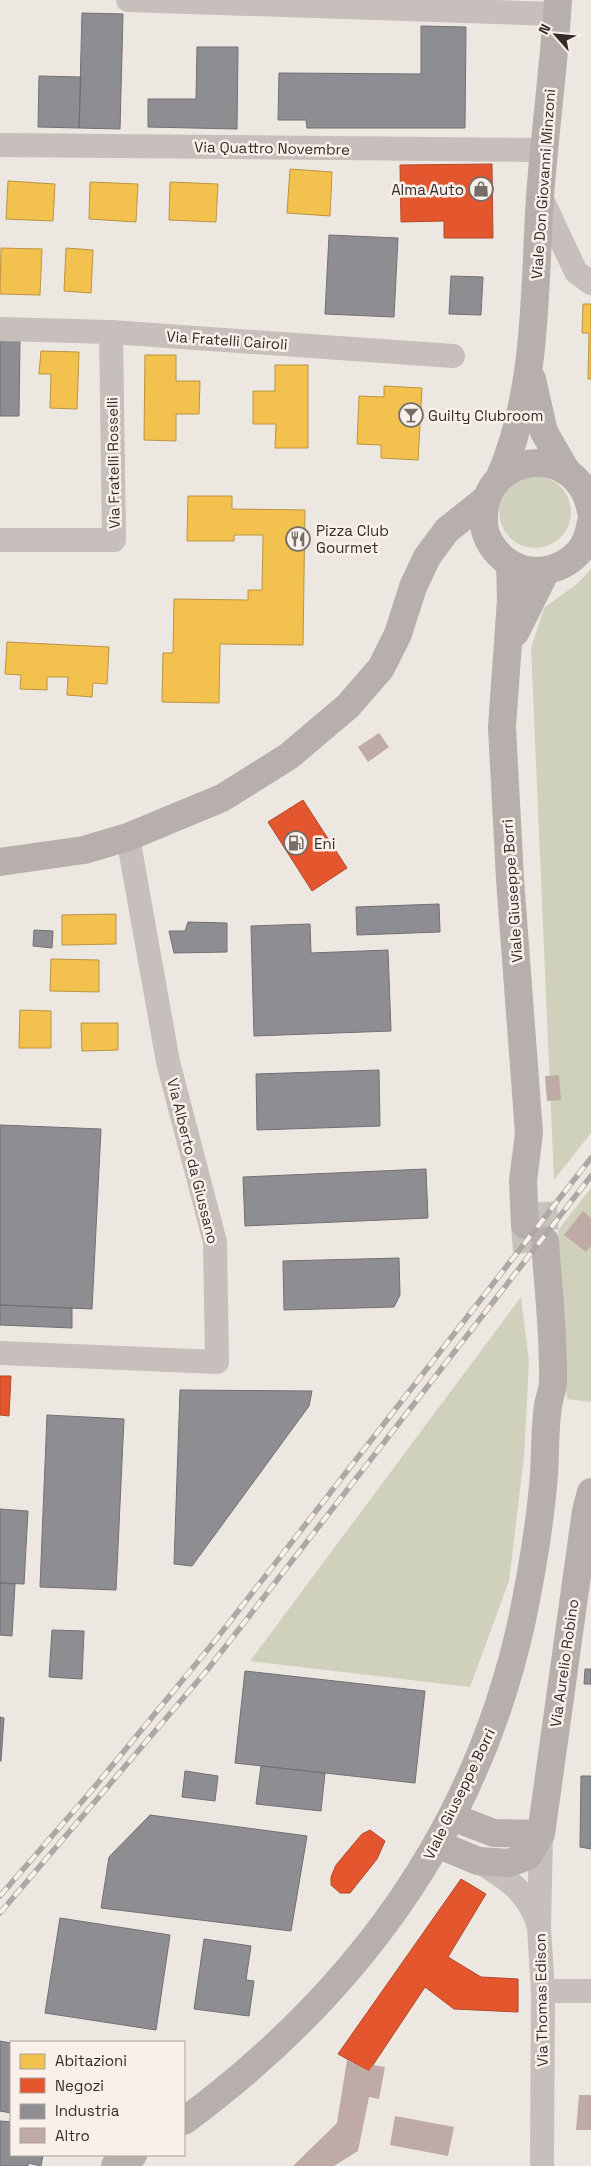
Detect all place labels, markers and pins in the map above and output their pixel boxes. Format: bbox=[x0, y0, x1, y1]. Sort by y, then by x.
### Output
shop icon: Alma Auto bbox=[468, 176, 494, 202]
place label: Alma Auto bbox=[391, 180, 464, 199]
bar icon: Guilty Clubroom bbox=[398, 402, 424, 428]
place label: Guilty Clubroom bbox=[428, 406, 543, 425]
place label: Pizza Club Gourmet bbox=[316, 521, 389, 557]
restaurant icon: Pizza Club Gourmet bbox=[285, 526, 311, 552]
fuel station icon: Eni bbox=[283, 830, 309, 856]
place label: Eni bbox=[314, 834, 335, 853]

